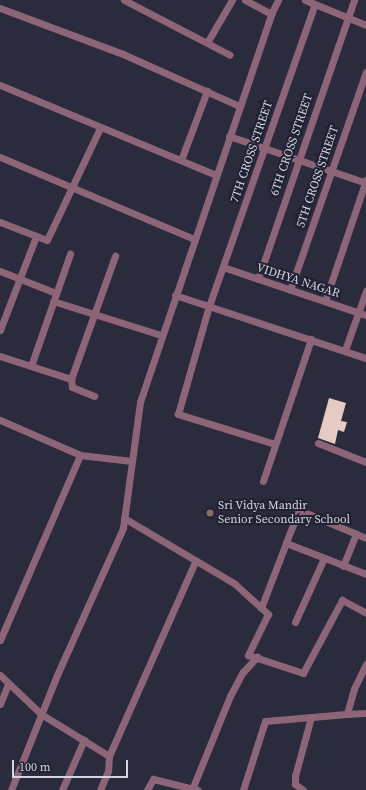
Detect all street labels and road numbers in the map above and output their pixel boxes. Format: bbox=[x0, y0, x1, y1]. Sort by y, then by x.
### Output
street label: 6TH CROSS STREET bbox=[268, 92, 316, 198]
street label: 7TH CROSS STREET bbox=[228, 99, 276, 205]
street label: 5TH CROSS STREET bbox=[294, 124, 342, 230]
street label: VIDHYA NAGAR bbox=[254, 261, 342, 301]

